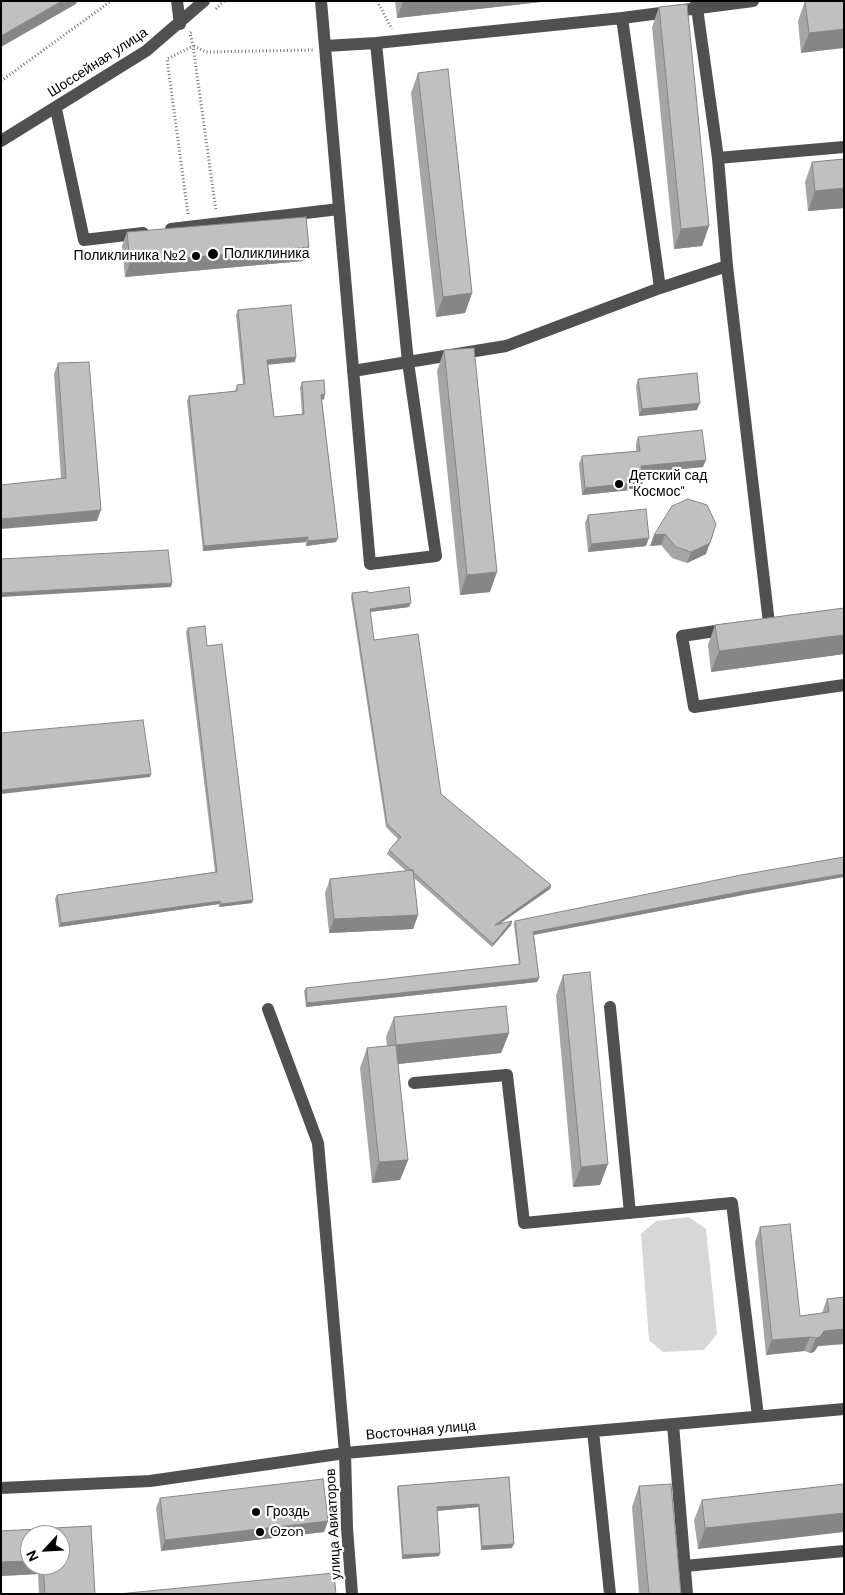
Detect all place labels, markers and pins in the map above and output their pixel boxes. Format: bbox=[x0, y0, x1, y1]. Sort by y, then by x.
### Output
place label: Поликлиника bbox=[224, 246, 310, 262]
marker: Поликлиника bbox=[206, 247, 220, 261]
place label: Поликлиника №2 bbox=[74, 248, 186, 264]
marker: Поликлиника №2 bbox=[190, 250, 202, 262]
place label: Детский сад "Космос" bbox=[629, 468, 708, 501]
marker: Детский сад "Космос" bbox=[613, 478, 625, 490]
place label: Гроздь bbox=[266, 1504, 310, 1520]
marker: Гроздь bbox=[250, 1506, 262, 1518]
place label: Ozon bbox=[270, 1524, 304, 1540]
marker: Ozon bbox=[254, 1526, 266, 1538]

